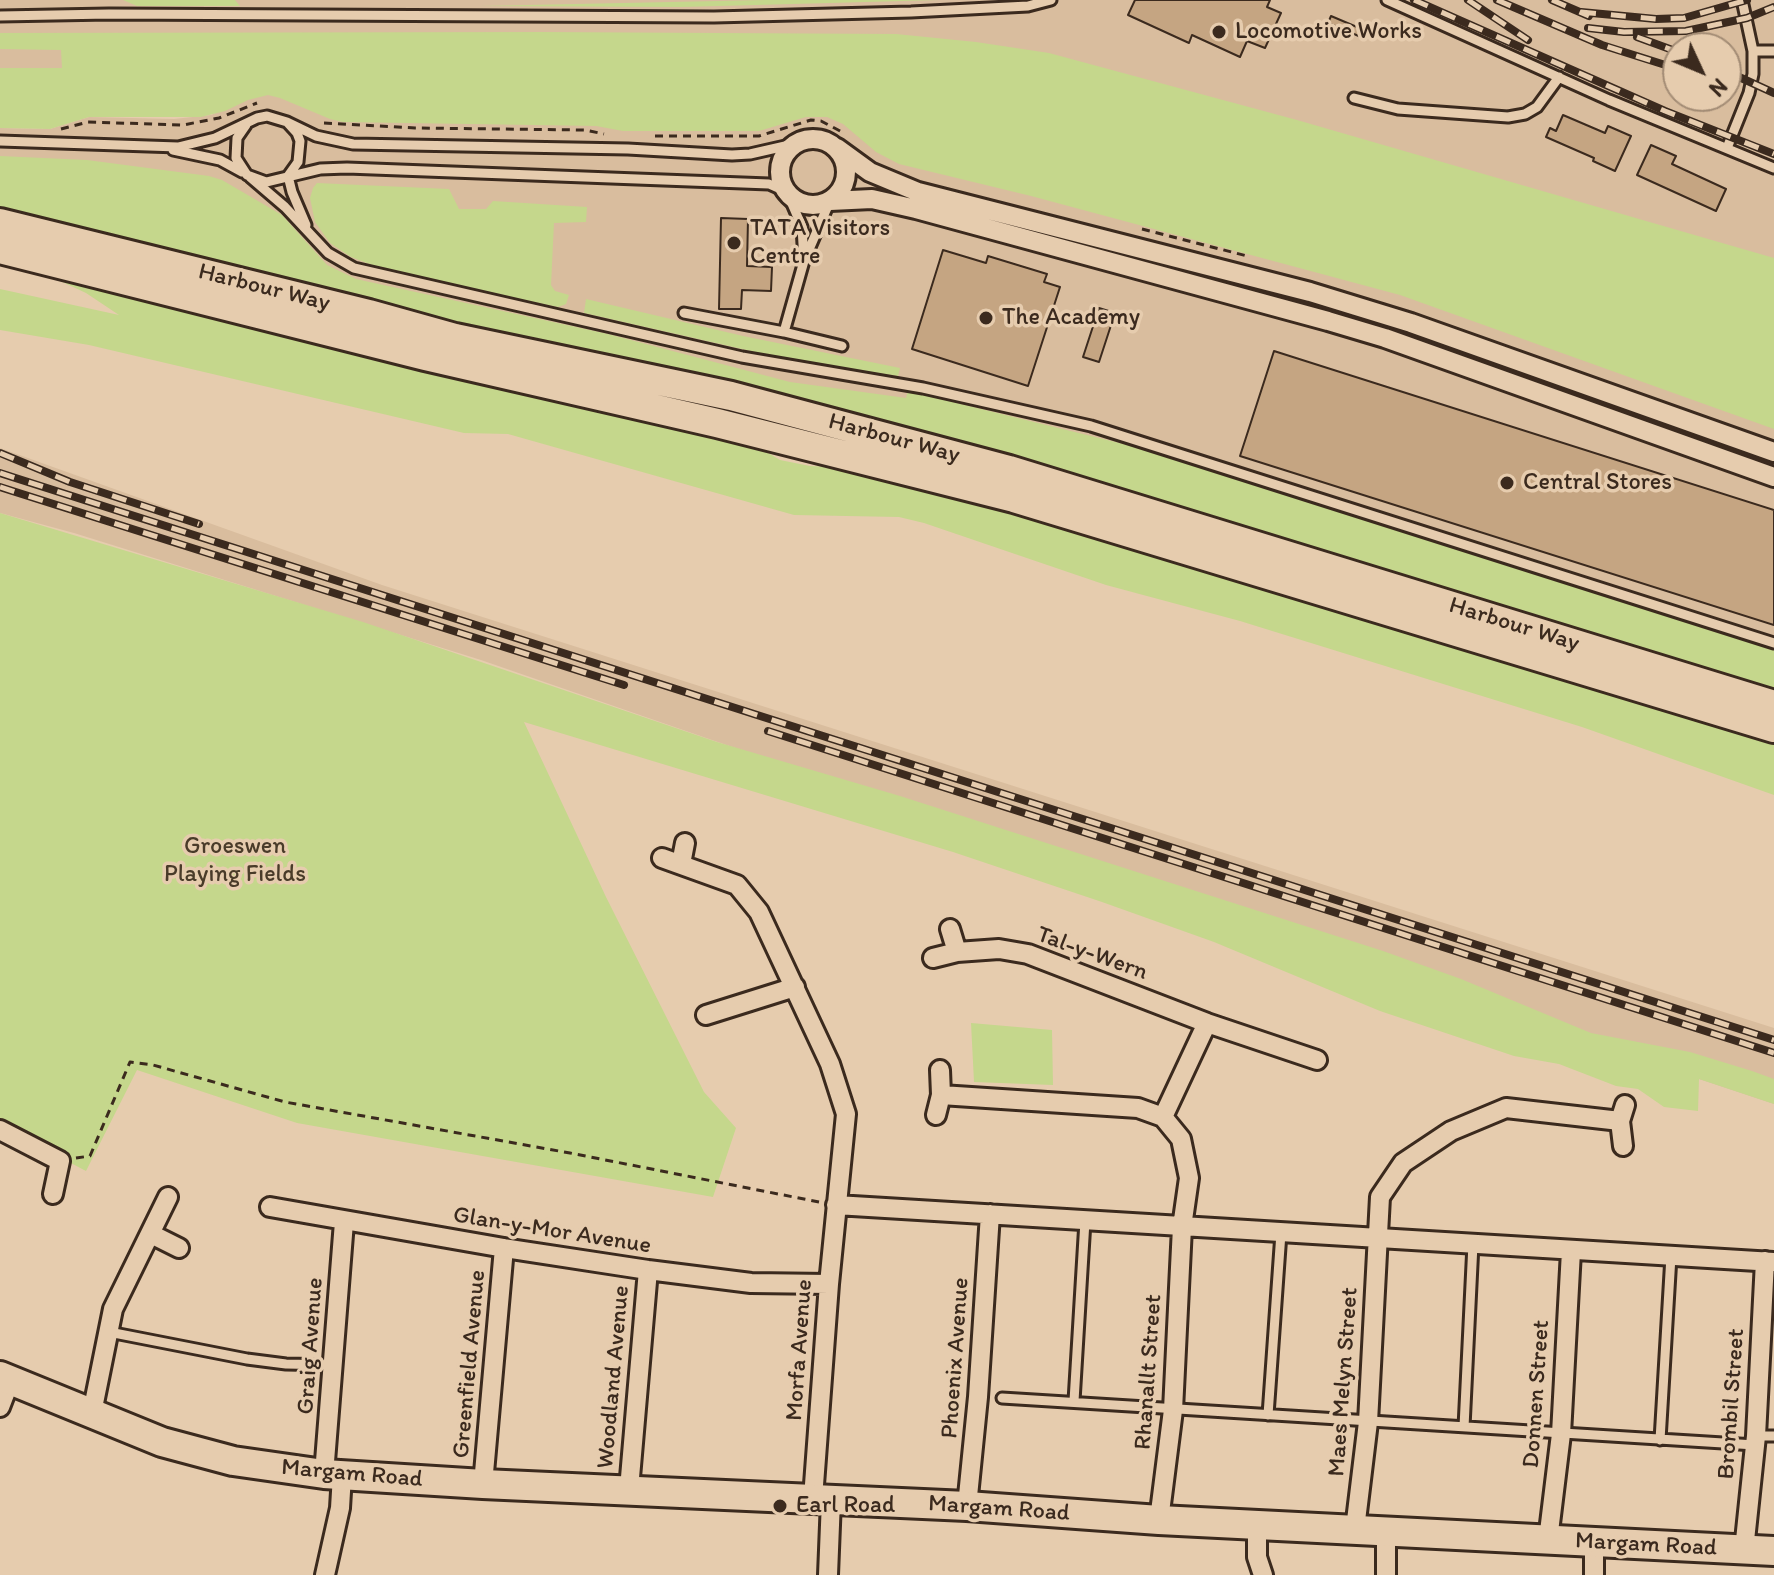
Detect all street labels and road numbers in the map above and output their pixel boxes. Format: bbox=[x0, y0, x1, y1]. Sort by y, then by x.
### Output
street label: Harbour Way bbox=[195, 258, 333, 318]
street label: Harbour Way bbox=[825, 408, 963, 470]
street label: Harbour Way bbox=[1445, 592, 1583, 658]
street label: Tal-y-Wern bbox=[1033, 921, 1151, 987]
street label: Glan-y-Mor Avenue bbox=[451, 1201, 653, 1261]
street label: Greenfield Avenue bbox=[447, 1269, 493, 1459]
street label: Graig Avenue bbox=[292, 1276, 330, 1416]
street label: Phoenix Avenue bbox=[936, 1276, 976, 1440]
street label: Morfa Avenue bbox=[781, 1278, 819, 1422]
street label: Woodland Avenue bbox=[592, 1284, 636, 1470]
street label: Maes Melyn Street bbox=[1323, 1286, 1365, 1478]
street label: Rhanallt Street bbox=[1129, 1293, 1169, 1451]
street label: Donnen Street bbox=[1517, 1319, 1557, 1469]
street label: Brombil Street bbox=[1712, 1328, 1752, 1480]
street label: Margam Road bbox=[280, 1453, 424, 1495]
street label: Margam Road bbox=[927, 1490, 1071, 1528]
street label: Margam Road bbox=[1574, 1527, 1718, 1563]

